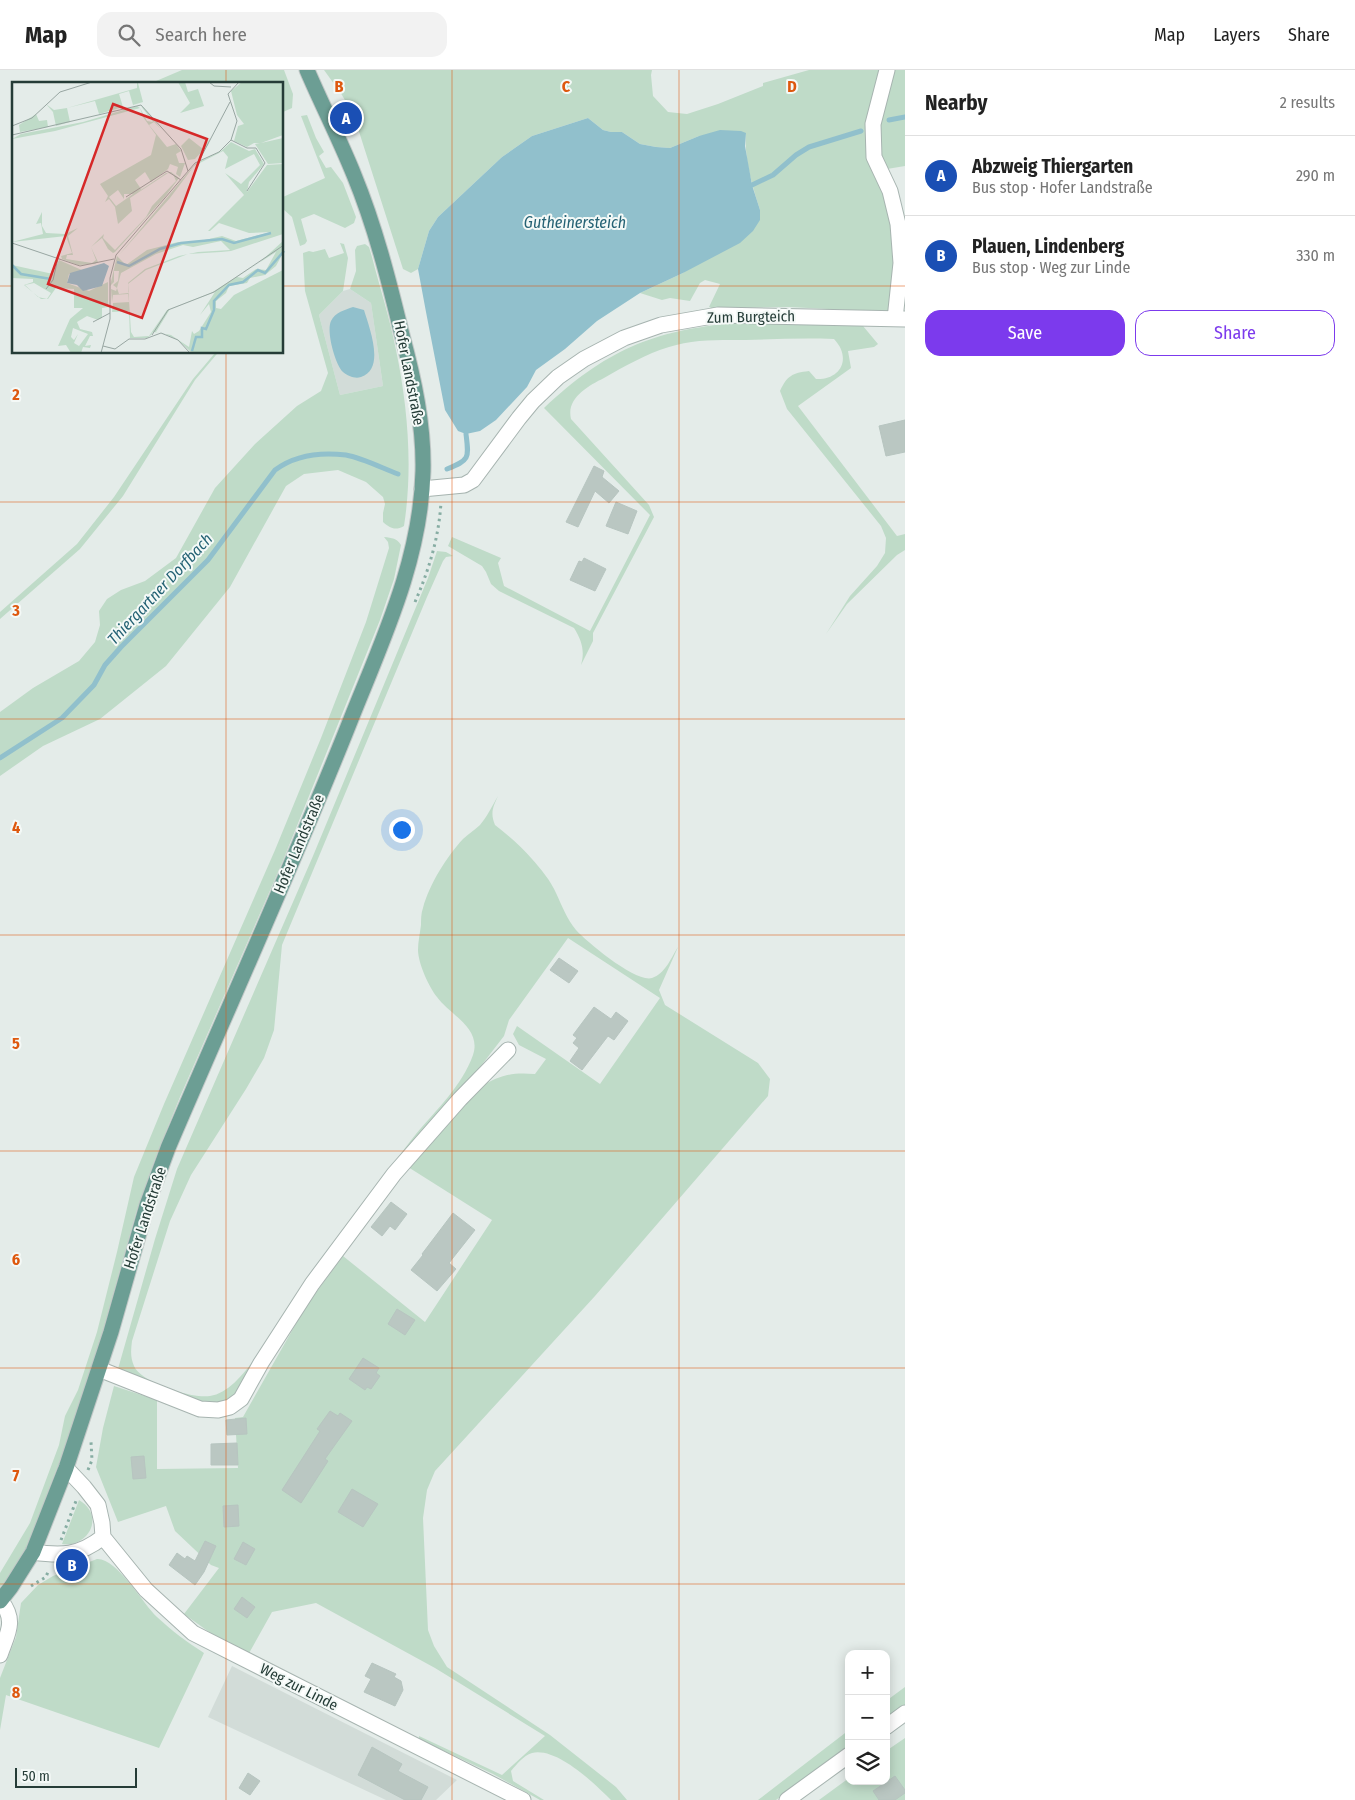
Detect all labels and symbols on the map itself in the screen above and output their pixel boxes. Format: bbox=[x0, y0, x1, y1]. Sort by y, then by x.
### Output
text: B bbox=[335, 77, 344, 96]
text: C bbox=[562, 77, 571, 96]
text: D bbox=[787, 77, 797, 96]
inset map bbox=[12, 82, 284, 354]
pin: A bbox=[330, 99, 362, 137]
water label: Gutheinersteich bbox=[524, 213, 626, 232]
street label: Zum Burgteich bbox=[707, 307, 795, 327]
street label: Hofer Landstraße bbox=[390, 319, 428, 427]
text: 2 bbox=[11, 385, 20, 404]
water label: Thiergartner Dorfbach bbox=[104, 529, 216, 649]
text: 3 bbox=[11, 601, 20, 620]
street label: Hofer Landstraße bbox=[270, 792, 328, 896]
your location bbox=[389, 817, 415, 843]
text: 4 bbox=[12, 818, 20, 837]
text: 5 bbox=[12, 1034, 20, 1053]
street label: Hofer Landstraße bbox=[120, 1165, 170, 1271]
text: 6 bbox=[12, 1250, 20, 1269]
text: 7 bbox=[13, 1466, 20, 1485]
pin: B bbox=[56, 1546, 88, 1584]
street label: Weg zur Linde bbox=[257, 1660, 341, 1714]
text: 8 bbox=[12, 1683, 21, 1702]
scale bar bbox=[15, 1765, 138, 1788]

